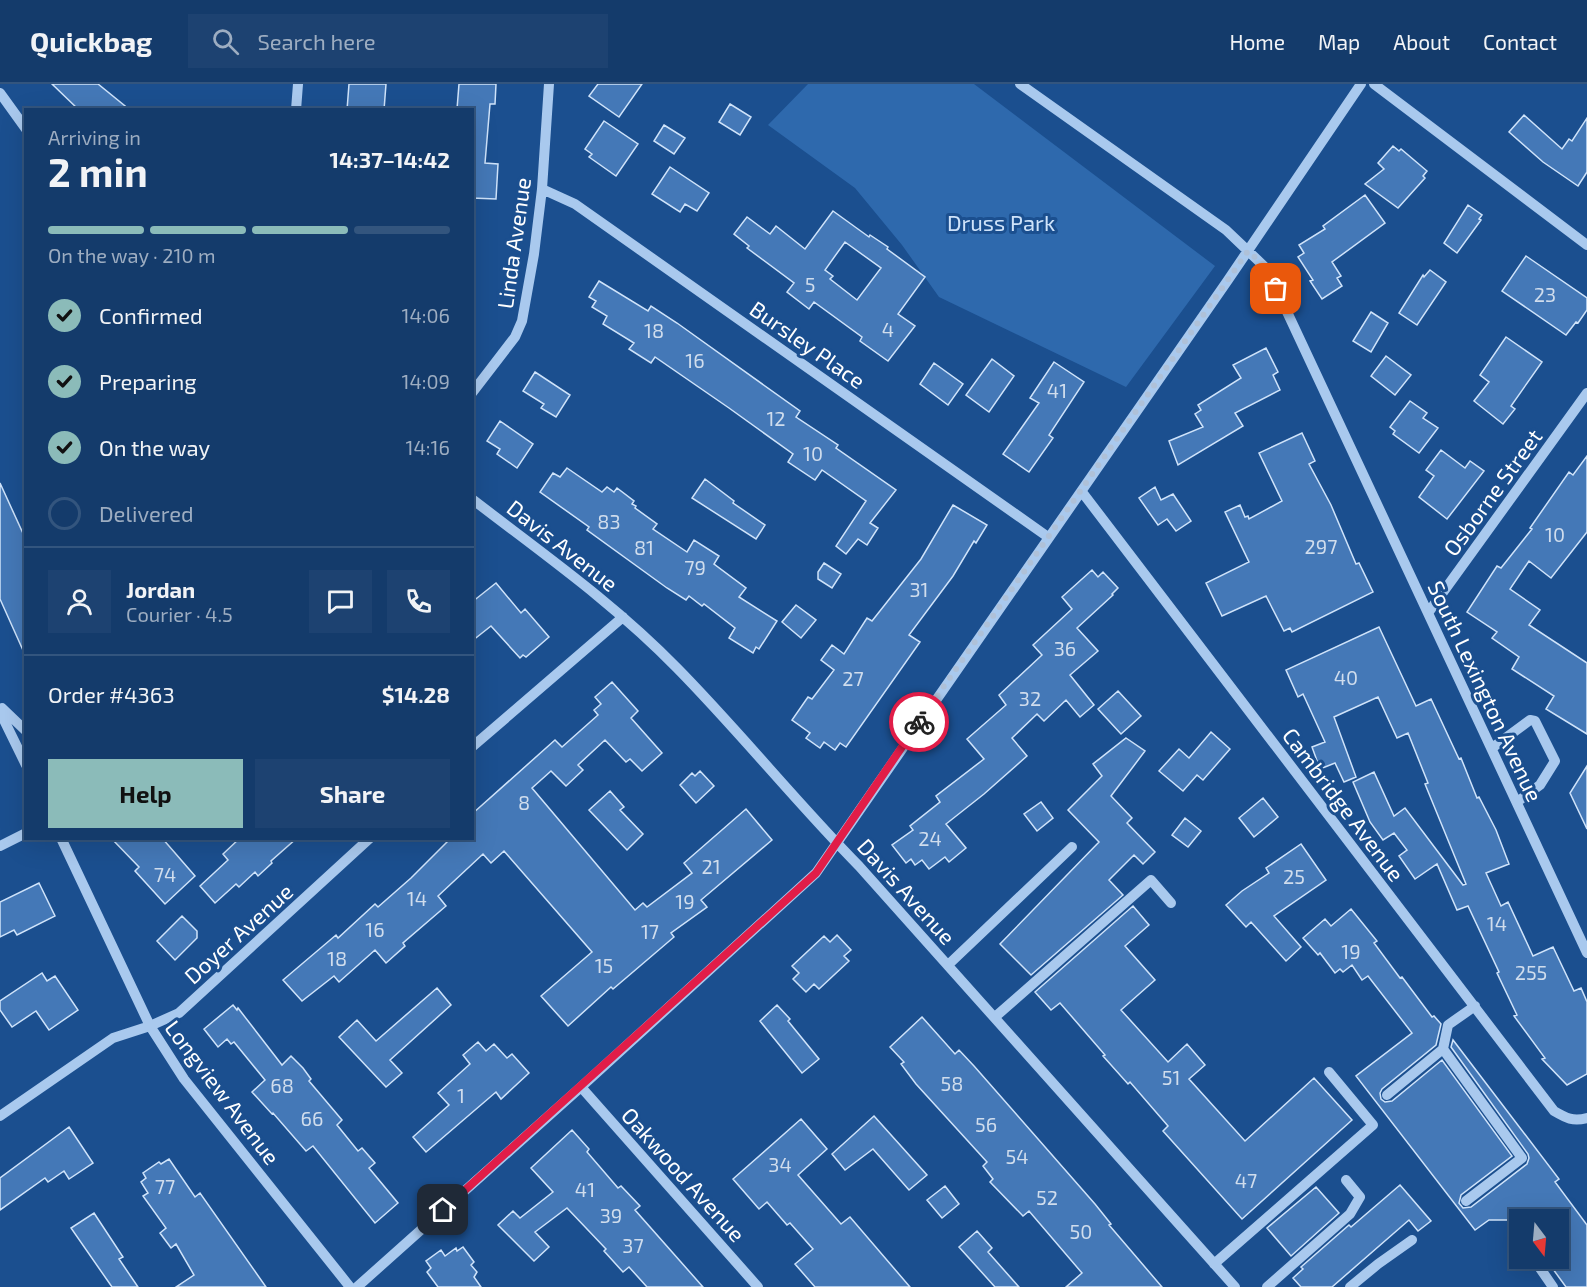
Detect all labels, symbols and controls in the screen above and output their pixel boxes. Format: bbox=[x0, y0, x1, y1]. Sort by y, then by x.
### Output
search box bbox=[188, 14, 608, 68]
text: Quickbag bbox=[30, 24, 152, 58]
icon: search bbox=[209, 25, 242, 58]
text: Search here bbox=[257, 28, 376, 54]
text: Home bbox=[1229, 29, 1285, 54]
text: Map bbox=[1318, 29, 1360, 54]
text: About bbox=[1393, 29, 1450, 54]
text: Contact bbox=[1483, 29, 1557, 54]
text: Arriving in bbox=[48, 125, 141, 149]
text: 14:37–14:42 bbox=[330, 146, 450, 172]
text: 2 min bbox=[48, 148, 148, 195]
street label: Linda Avenue bbox=[491, 176, 535, 310]
park label: Druss Park bbox=[947, 209, 1055, 235]
text: On the way · 210 m bbox=[48, 243, 216, 267]
pin bbox=[1250, 263, 1301, 314]
house number: 5 bbox=[805, 272, 815, 296]
icon: bag bbox=[1259, 272, 1292, 305]
house number: 23 bbox=[1534, 282, 1556, 306]
street label: Bursley Place bbox=[745, 295, 871, 393]
icon: check bbox=[48, 299, 81, 332]
text: Confirmed bbox=[99, 302, 203, 328]
text: 14:06 bbox=[402, 303, 450, 327]
house number: 4 bbox=[882, 317, 894, 341]
house number: 18 bbox=[644, 318, 664, 342]
house number: 16 bbox=[685, 348, 705, 372]
icon: check bbox=[48, 365, 81, 398]
text: Preparing bbox=[99, 368, 197, 394]
text: 14:09 bbox=[402, 369, 450, 393]
house number: 41 bbox=[1047, 378, 1067, 402]
house number: 12 bbox=[766, 406, 786, 430]
street label: Osborne Street bbox=[1437, 424, 1547, 560]
icon: check bbox=[48, 431, 81, 464]
text: On the way bbox=[99, 434, 210, 460]
text: 14:16 bbox=[406, 435, 450, 459]
house number: 10 bbox=[803, 441, 823, 465]
street label: Davis Avenue bbox=[503, 494, 623, 596]
text: Delivered bbox=[99, 500, 194, 526]
house number: 83 bbox=[597, 509, 621, 533]
house number: 10 bbox=[1545, 522, 1565, 546]
house number: 297 bbox=[1305, 534, 1337, 558]
house number: 81 bbox=[634, 535, 654, 559]
house number: 79 bbox=[684, 555, 706, 579]
button: person bbox=[48, 570, 111, 633]
button: chat bbox=[309, 570, 372, 633]
button: phone bbox=[387, 570, 450, 633]
text: Jordan bbox=[126, 576, 195, 602]
house number: 31 bbox=[909, 577, 929, 601]
street label: South Lexington Avenue bbox=[1423, 577, 1549, 805]
text: Courier · 4.5 bbox=[126, 602, 233, 626]
house number: 36 bbox=[1054, 636, 1076, 660]
house number: 40 bbox=[1334, 665, 1358, 689]
house number: 27 bbox=[842, 666, 864, 690]
text: Order #4363 bbox=[48, 681, 175, 707]
text: $14.28 bbox=[382, 681, 450, 707]
house number: 32 bbox=[1019, 686, 1041, 710]
courier bbox=[889, 692, 949, 752]
icon: bike bbox=[903, 706, 936, 739]
street label: Cambridge Avenue bbox=[1278, 722, 1410, 886]
button: Help bbox=[48, 759, 243, 828]
button: Share bbox=[255, 759, 450, 828]
house number: 8 bbox=[518, 790, 530, 814]
house number: 24 bbox=[918, 826, 942, 850]
street label: Davis Avenue bbox=[853, 833, 961, 949]
house number: 21 bbox=[701, 854, 721, 878]
house number: 74 bbox=[154, 862, 176, 886]
house number: 25 bbox=[1283, 864, 1305, 888]
street label: Doyer Avenue bbox=[178, 878, 298, 988]
house number: 14 bbox=[407, 886, 427, 910]
house number: 19 bbox=[675, 889, 695, 913]
house number: 14 bbox=[1487, 911, 1507, 935]
house number: 16 bbox=[365, 917, 385, 941]
house number: 17 bbox=[641, 919, 659, 943]
house number: 19 bbox=[1341, 939, 1361, 963]
house number: 18 bbox=[327, 946, 347, 970]
house number: 15 bbox=[595, 953, 613, 977]
house number: 255 bbox=[1515, 960, 1547, 984]
street label: Longview Avenue bbox=[160, 1015, 286, 1169]
house number: 51 bbox=[1162, 1065, 1180, 1089]
house number: 58 bbox=[941, 1071, 963, 1095]
house number: 68 bbox=[270, 1073, 294, 1097]
house number: 1 bbox=[457, 1083, 465, 1107]
street label: Oakwood Avenue bbox=[617, 1101, 751, 1247]
house number: 66 bbox=[301, 1106, 323, 1130]
house number: 56 bbox=[975, 1112, 997, 1136]
house number: 54 bbox=[1005, 1144, 1029, 1168]
house number: 34 bbox=[768, 1152, 792, 1176]
house number: 47 bbox=[1235, 1168, 1257, 1192]
house number: 77 bbox=[155, 1174, 175, 1198]
house number: 41 bbox=[575, 1177, 595, 1201]
pin bbox=[417, 1184, 468, 1235]
house number: 52 bbox=[1036, 1185, 1058, 1209]
icon: home bbox=[426, 1193, 459, 1226]
house number: 39 bbox=[600, 1203, 622, 1227]
north arrow bbox=[1509, 1209, 1569, 1269]
map controls bbox=[1509, 1209, 1569, 1269]
house number: 50 bbox=[1070, 1219, 1092, 1243]
house number: 37 bbox=[622, 1233, 644, 1257]

